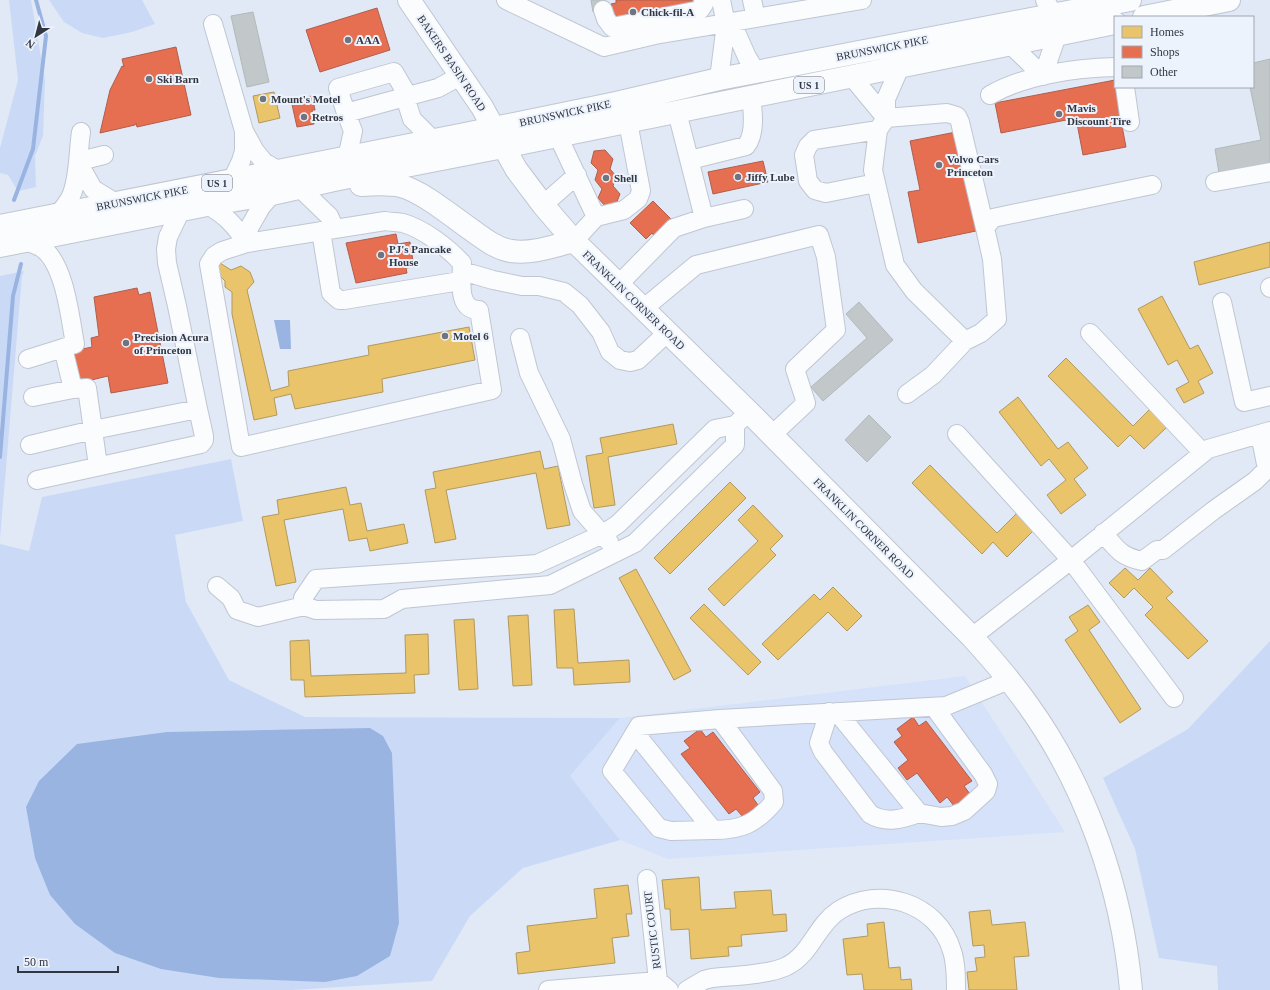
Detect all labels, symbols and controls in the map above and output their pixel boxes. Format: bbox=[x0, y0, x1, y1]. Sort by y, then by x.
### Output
place label: Chick-fil-A bbox=[641, 6, 694, 18]
marker: Chick-fil-A bbox=[628, 7, 638, 17]
street label: BAKERS BASIN ROAD bbox=[415, 13, 489, 113]
north arrow bbox=[16, 16, 56, 56]
legend bbox=[1114, 16, 1254, 88]
text: Homes bbox=[1150, 25, 1184, 39]
street label: BRUNSWICK PIKE bbox=[835, 33, 929, 63]
place label: AAA bbox=[356, 34, 380, 46]
marker: AAA bbox=[343, 35, 353, 45]
text: N bbox=[23, 37, 37, 51]
text: Shops bbox=[1150, 45, 1180, 59]
text: Other bbox=[1150, 65, 1177, 79]
place label: Ski Barn bbox=[157, 73, 199, 85]
marker: Ski Barn bbox=[144, 74, 154, 84]
road number: US 1 bbox=[794, 77, 824, 93]
place label: Mount's Motel bbox=[271, 93, 340, 105]
marker: Mount's Motel bbox=[258, 94, 268, 104]
street label: BRUNSWICK PIKE bbox=[518, 97, 612, 129]
place label: Mavis Discount Tire bbox=[1067, 102, 1131, 127]
marker: Mavis Discount Tire bbox=[1054, 109, 1064, 119]
place label: Retros bbox=[312, 111, 344, 123]
marker: Retros bbox=[299, 112, 309, 122]
place label: Volvo Cars Princeton bbox=[947, 153, 1000, 178]
marker: Volvo Cars Princeton bbox=[934, 160, 944, 170]
place label: Jiffy Lube bbox=[746, 171, 795, 183]
place label: Shell bbox=[614, 172, 637, 184]
marker: Jiffy Lube bbox=[733, 172, 743, 182]
marker: Shell bbox=[601, 173, 611, 183]
road number: US 1 bbox=[202, 175, 232, 191]
street label: BRUNSWICK PIKE bbox=[95, 183, 189, 213]
place label: PJ's Pancake House bbox=[389, 243, 451, 268]
street label: FRANKLIN CORNER ROAD bbox=[581, 248, 687, 352]
marker: PJ's Pancake House bbox=[376, 250, 386, 260]
place label: Motel 6 bbox=[453, 330, 489, 342]
place label: Precision Acura of Princeton bbox=[134, 331, 209, 356]
marker: Motel 6 bbox=[440, 331, 450, 341]
marker: Precision Acura of Princeton bbox=[121, 338, 131, 348]
street label: FRANKLIN CORNER ROAD bbox=[811, 475, 917, 581]
street label: RUSTIC COURT bbox=[641, 890, 663, 970]
scale bar bbox=[18, 948, 118, 974]
text: 50 m bbox=[24, 955, 49, 969]

